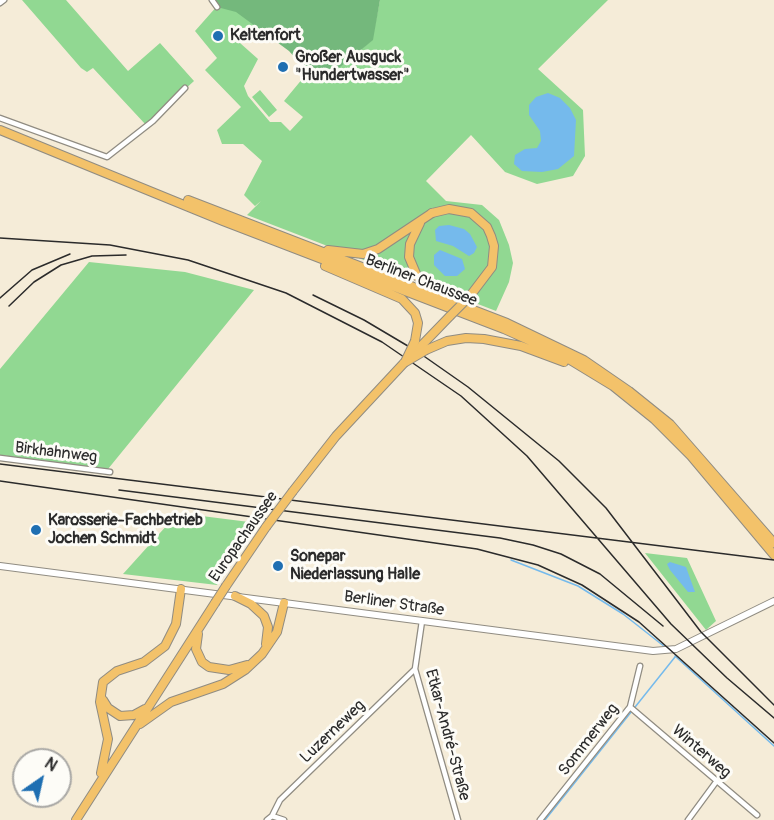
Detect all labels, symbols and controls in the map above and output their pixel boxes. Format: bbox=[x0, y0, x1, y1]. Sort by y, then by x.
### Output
place label: Keltenfort bbox=[230, 26, 301, 46]
marker: Keltenfort bbox=[211, 29, 225, 43]
place label: Großer Ausguck "Hundertwasser" bbox=[295, 48, 409, 86]
marker: Großer Ausguck "Hundertwasser" bbox=[276, 60, 290, 74]
street label: Berliner Chaussee bbox=[363, 251, 479, 311]
street label: Birkhahnweg bbox=[14, 438, 98, 468]
street label: Europachaussee bbox=[206, 488, 282, 586]
place label: Karosserie-Fachbetrieb Jochen Schmidt bbox=[48, 511, 203, 549]
marker: Karosserie-Fachbetrieb Jochen Schmidt bbox=[29, 523, 43, 537]
place label: Sonepar Niederlassung Halle bbox=[290, 547, 420, 585]
marker: Sonepar Niederlassung Halle bbox=[271, 559, 285, 573]
street label: Berliner Straße bbox=[343, 587, 445, 621]
street label: Etkar-André-Straße bbox=[420, 667, 474, 803]
street label: Luzerneweg bbox=[297, 696, 369, 768]
street label: Sommerweg bbox=[555, 700, 623, 780]
street label: Winterweg bbox=[668, 721, 734, 783]
north arrow bbox=[12, 748, 72, 808]
text: N bbox=[41, 753, 61, 776]

